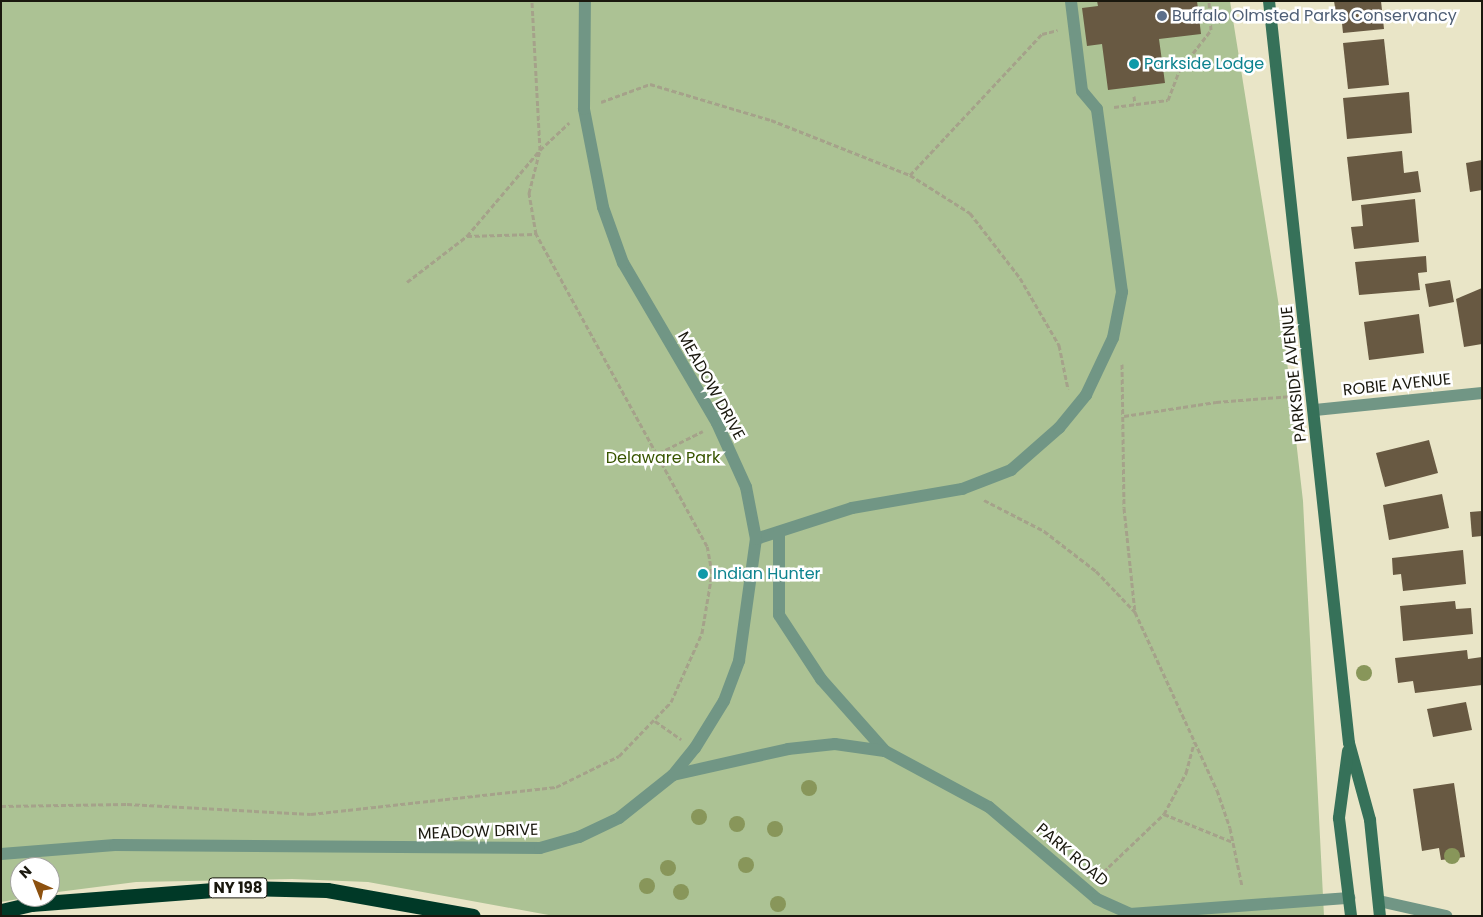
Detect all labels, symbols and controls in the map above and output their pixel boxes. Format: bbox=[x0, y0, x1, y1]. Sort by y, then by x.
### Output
place label: Buffalo Olmsted Parks Conservancy bbox=[1172, 6, 1457, 26]
marker: Buffalo Olmsted Parks Conservancy bbox=[1156, 10, 1168, 22]
place label: Parkside Lodge bbox=[1144, 54, 1264, 74]
marker: Parkside Lodge bbox=[1128, 58, 1140, 70]
street label: PARKSIDE AVENUE bbox=[1277, 305, 1311, 443]
street label: MEADOW DRIVE bbox=[673, 329, 749, 443]
street label: ROBIE AVENUE bbox=[1342, 370, 1452, 400]
park label: Delaware Park bbox=[606, 448, 720, 468]
place label: Indian Hunter bbox=[713, 564, 821, 584]
marker: Indian Hunter bbox=[697, 568, 709, 580]
street label: PARK ROAD bbox=[1032, 819, 1112, 891]
street label: MEADOW DRIVE bbox=[417, 820, 539, 844]
north arrow bbox=[10, 857, 60, 907]
text: N bbox=[15, 861, 36, 883]
road number: NY 198 bbox=[208, 876, 268, 900]

